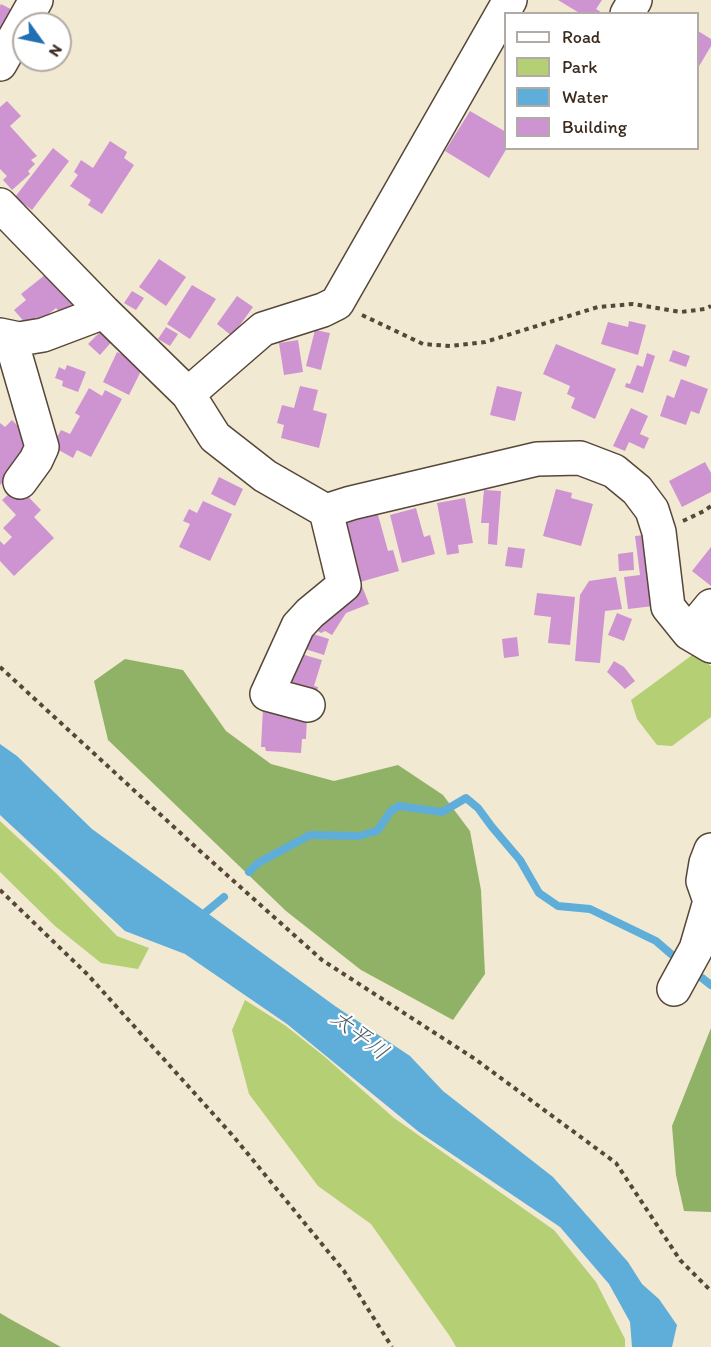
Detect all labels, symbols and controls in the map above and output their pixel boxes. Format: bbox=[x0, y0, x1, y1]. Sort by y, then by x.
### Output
north arrow bbox=[12, 12, 72, 72]
legend bbox=[504, 12, 699, 150]
text: Road bbox=[562, 26, 601, 48]
text: N bbox=[45, 41, 67, 61]
text: Park bbox=[562, 56, 597, 78]
text: Water bbox=[562, 86, 608, 108]
text: Building bbox=[562, 116, 627, 138]
water label: 太平川 bbox=[325, 1005, 393, 1067]

